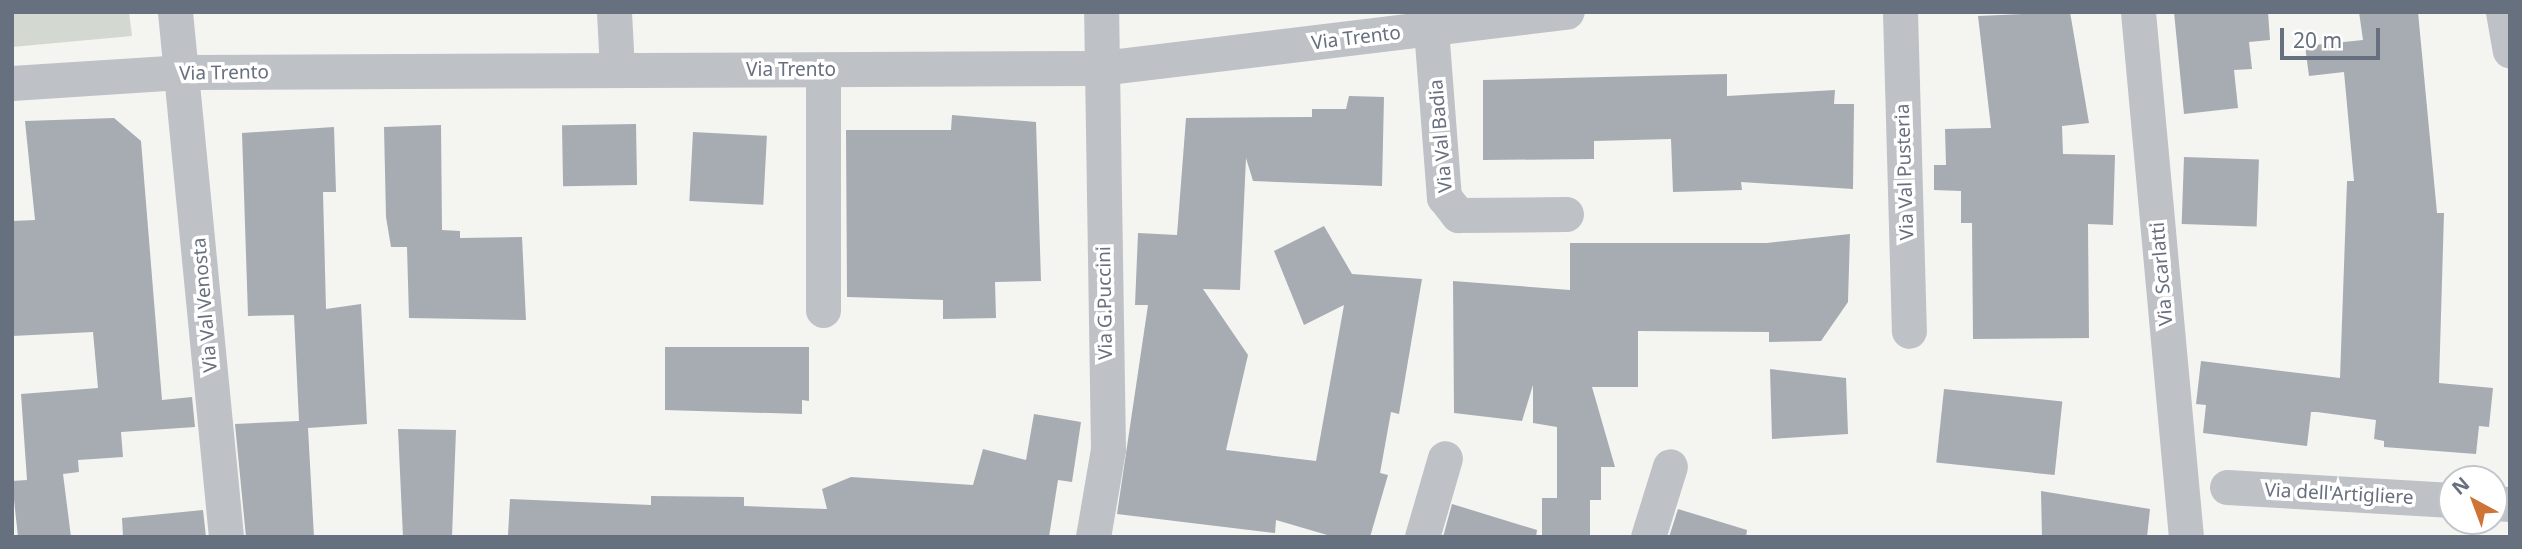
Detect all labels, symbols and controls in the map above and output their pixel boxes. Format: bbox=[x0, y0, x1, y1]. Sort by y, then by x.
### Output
scale bar bbox=[2284, 14, 2384, 58]
street label: Via Trento bbox=[1310, 21, 1402, 55]
text: 20 m bbox=[2293, 26, 2342, 54]
street label: Via Trento bbox=[746, 59, 836, 81]
street label: Via Trento bbox=[179, 61, 269, 85]
street label: Via Val Badia bbox=[1425, 78, 1457, 194]
street label: Via Val Pusteria bbox=[1891, 103, 1919, 241]
street label: Via Scarlatti bbox=[2146, 221, 2178, 327]
street label: Via Val Venosta bbox=[188, 237, 222, 373]
street label: Via G.Puccini bbox=[1093, 246, 1117, 360]
north arrow bbox=[2438, 465, 2508, 535]
text: N bbox=[2446, 471, 2475, 501]
street label: Via dell'Artigliere bbox=[2264, 479, 2414, 509]

